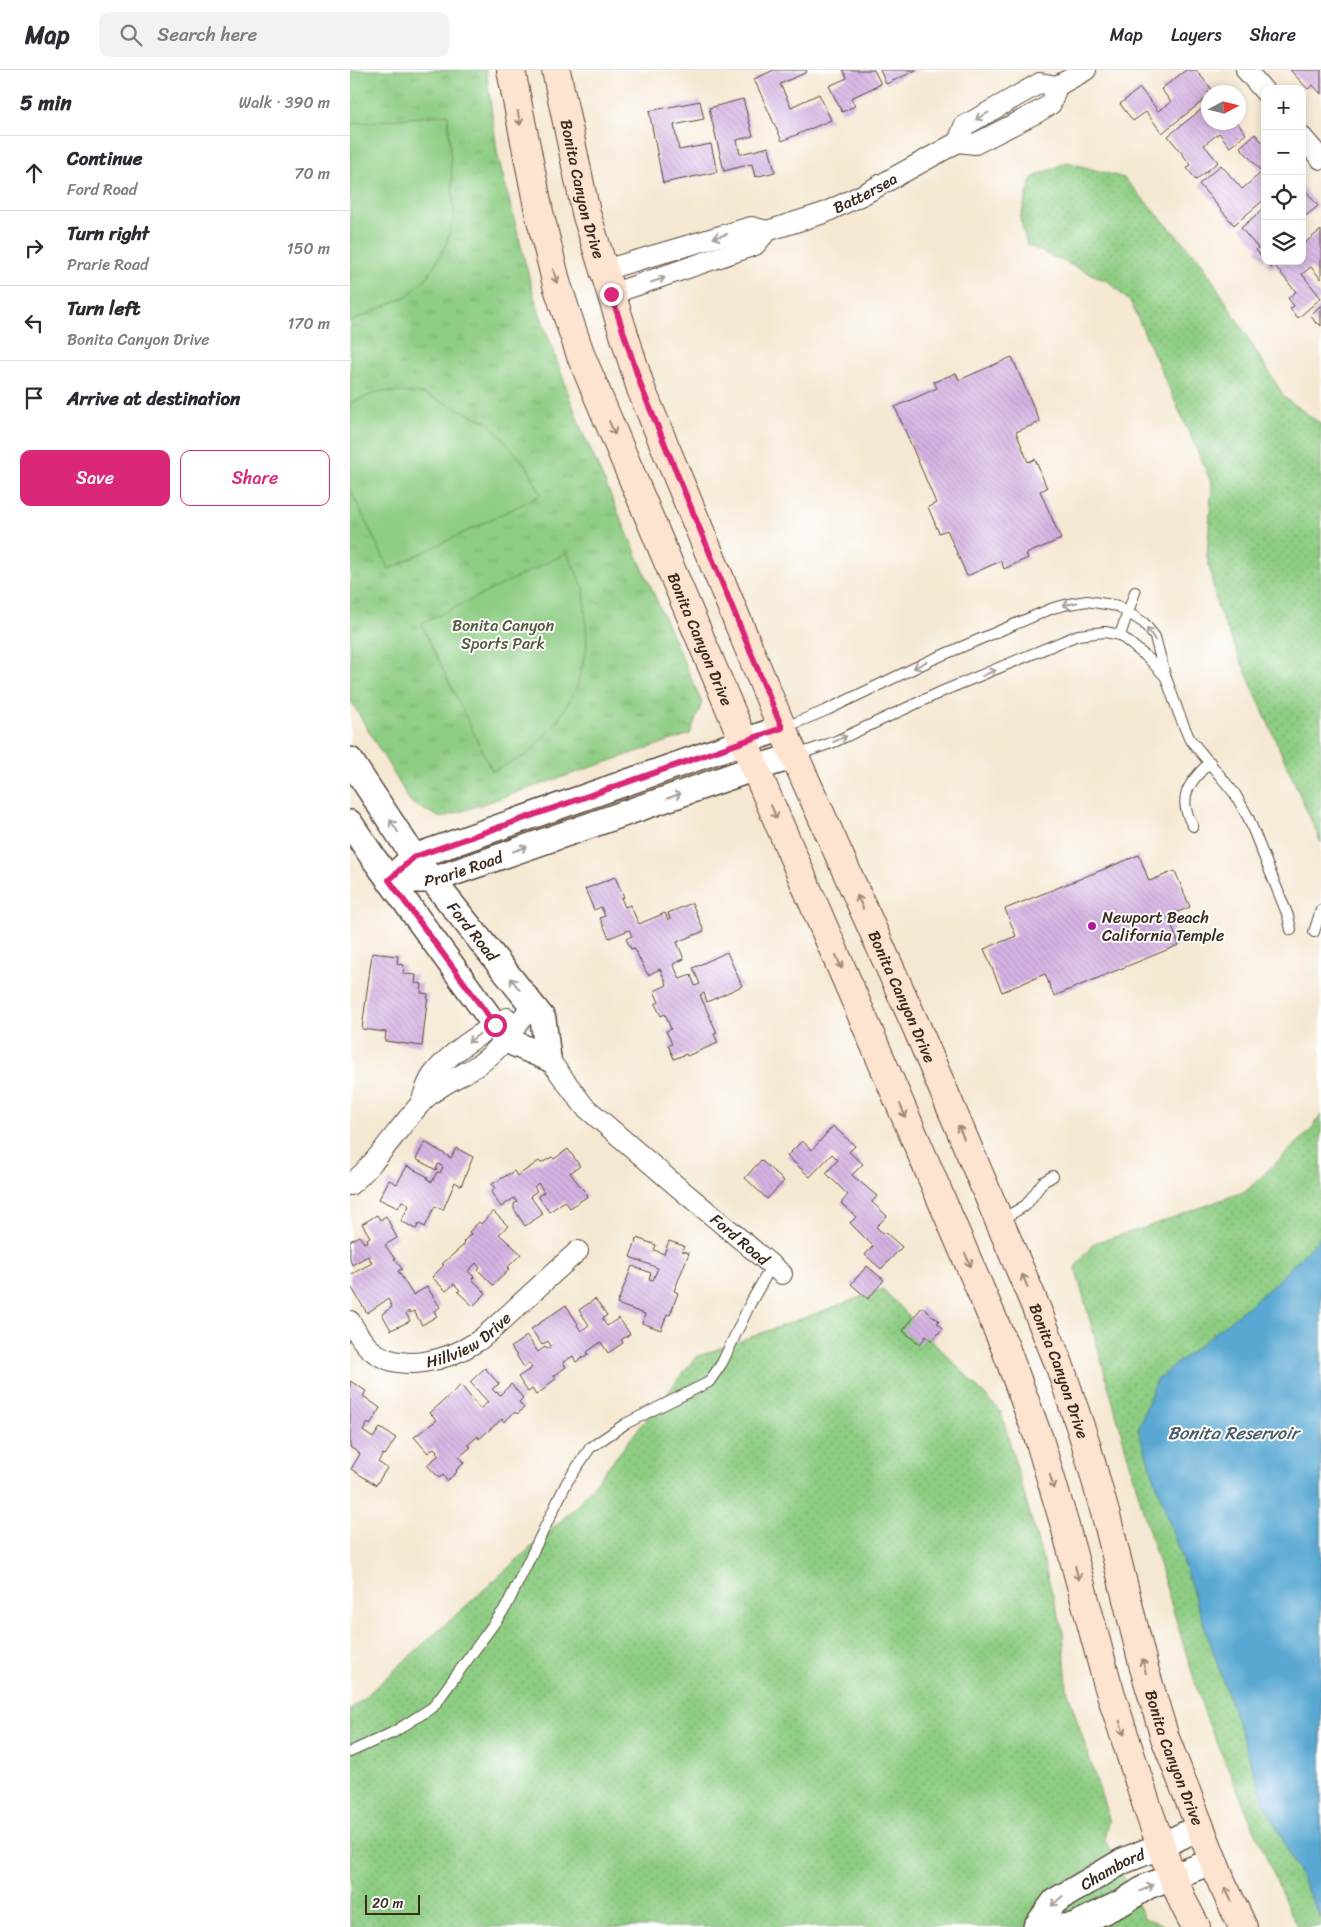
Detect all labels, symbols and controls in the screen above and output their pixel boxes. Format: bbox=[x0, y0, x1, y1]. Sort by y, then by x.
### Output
search box bbox=[99, 12, 449, 57]
text: Map bbox=[25, 14, 69, 56]
text: Search here bbox=[157, 18, 257, 51]
text: Map bbox=[1110, 19, 1143, 51]
text: Layers bbox=[1171, 19, 1222, 51]
text: Share bbox=[1250, 19, 1296, 51]
icon: search bbox=[117, 21, 145, 49]
text: 5 min bbox=[20, 84, 72, 122]
north arrow bbox=[1201, 85, 1246, 130]
map controls bbox=[1261, 85, 1306, 265]
button: + bbox=[1261, 85, 1306, 130]
text: Walk · 390 m bbox=[239, 88, 330, 117]
one-way arrow bbox=[515, 110, 525, 126]
one-way arrow bbox=[975, 111, 989, 121]
street label: Bonita Canyon Drive bbox=[552, 117, 613, 263]
button: − bbox=[1261, 130, 1306, 175]
text: Continue bbox=[67, 142, 143, 175]
icon: ahead bbox=[20, 159, 48, 187]
text: 70 m bbox=[294, 159, 330, 188]
street label: Battersea bbox=[828, 164, 903, 222]
text: Ford Road bbox=[67, 175, 137, 204]
button: locate bbox=[1261, 175, 1306, 220]
text: Turn right bbox=[67, 217, 149, 250]
button: layers bbox=[1261, 220, 1306, 265]
one-way arrow bbox=[712, 231, 728, 241]
icon: right bbox=[20, 234, 48, 262]
text: 150 m bbox=[287, 234, 330, 263]
text: Prarie Road bbox=[67, 250, 148, 279]
one-way arrow bbox=[551, 268, 560, 284]
one-way arrow bbox=[650, 274, 666, 284]
route end bbox=[600, 283, 623, 306]
text: Turn left bbox=[67, 292, 140, 325]
icon: left bbox=[20, 309, 48, 337]
text: 170 m bbox=[287, 309, 330, 338]
text: Bonita Canyon Drive bbox=[67, 325, 210, 354]
text: Arrive at destination bbox=[67, 382, 240, 415]
icon: arrive bbox=[20, 384, 48, 412]
one-way arrow bbox=[608, 420, 617, 436]
button: Save bbox=[20, 450, 170, 506]
button: Share bbox=[180, 450, 330, 506]
street label: Bonita Canyon Drive bbox=[659, 568, 741, 711]
one-way arrow bbox=[1063, 600, 1079, 609]
park label: Bonita Canyon Sports Park bbox=[452, 611, 554, 658]
one-way arrow bbox=[1146, 627, 1157, 641]
one-way arrow bbox=[913, 661, 928, 671]
one-way arrow bbox=[981, 667, 996, 677]
one-way arrow bbox=[833, 734, 848, 744]
one-way arrow bbox=[666, 791, 681, 800]
one-way arrow bbox=[770, 804, 780, 819]
one-way arrow bbox=[389, 820, 399, 834]
street label: Prarie Road bbox=[424, 842, 508, 895]
one-way arrow bbox=[512, 844, 528, 854]
street label: Ford Road bbox=[439, 895, 507, 969]
one-way arrow bbox=[855, 895, 865, 910]
place label: Newport Beach California Temple bbox=[1102, 903, 1224, 950]
marker: Newport Beach California Temple bbox=[1086, 920, 1098, 932]
street label: Bonita Canyon Drive bbox=[860, 926, 944, 1068]
one-way arrow bbox=[834, 954, 844, 969]
one-way arrow bbox=[510, 978, 521, 991]
route start bbox=[484, 1014, 507, 1037]
one-way arrow bbox=[467, 1033, 481, 1043]
one-way arrow bbox=[899, 1103, 909, 1118]
one-way arrow bbox=[955, 1125, 965, 1140]
street label: Ford Road bbox=[703, 1206, 777, 1274]
one-way arrow bbox=[964, 1252, 974, 1267]
one-way arrow bbox=[1020, 1274, 1030, 1289]
street label: Bonita Canyon Drive bbox=[1021, 1299, 1097, 1443]
street label: Hillview Drive bbox=[423, 1305, 518, 1376]
water label: Bonita Reservoir bbox=[1168, 1417, 1302, 1449]
one-way arrow bbox=[1047, 1474, 1057, 1490]
one-way arrow bbox=[1073, 1564, 1083, 1580]
one-way arrow bbox=[1138, 1658, 1148, 1674]
street label: Bonita Canyon Drive bbox=[1136, 1686, 1212, 1830]
one-way arrow bbox=[1118, 1720, 1127, 1735]
street label: Chambord bbox=[1074, 1839, 1151, 1898]
one-way arrow bbox=[1139, 1882, 1154, 1892]
one-way arrow bbox=[1223, 1887, 1232, 1902]
text: 20 m bbox=[372, 1891, 403, 1916]
scale bar bbox=[365, 1892, 420, 1915]
one-way arrow bbox=[1050, 1896, 1063, 1907]

